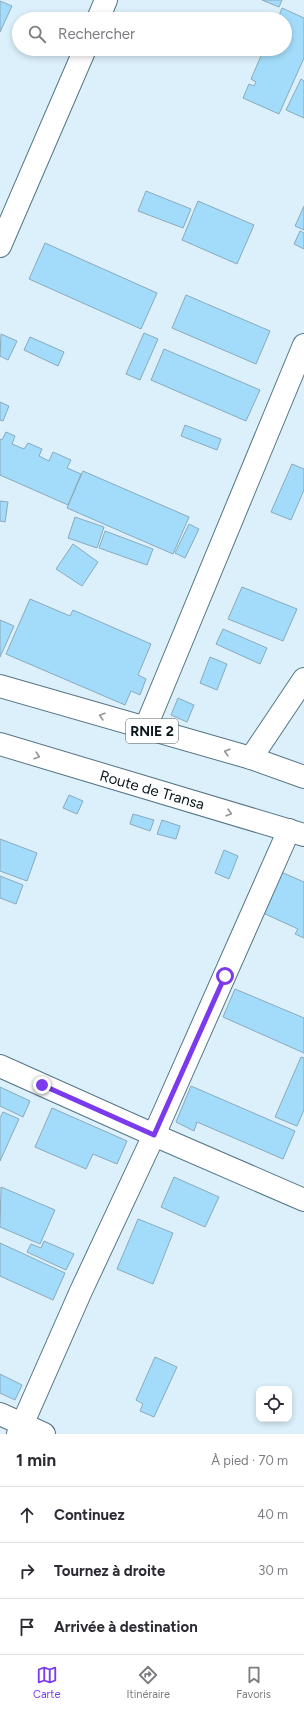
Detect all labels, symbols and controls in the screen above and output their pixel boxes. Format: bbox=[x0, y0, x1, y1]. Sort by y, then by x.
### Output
search box bbox=[12, 12, 292, 56]
icon: search bbox=[26, 23, 48, 45]
text: Rechercher bbox=[58, 25, 135, 43]
one-way arrow bbox=[99, 712, 106, 721]
road number: RNIE 2 bbox=[126, 719, 178, 743]
one-way arrow bbox=[224, 748, 231, 757]
one-way arrow bbox=[34, 751, 41, 760]
street label: Route de Transa bbox=[98, 766, 206, 814]
one-way arrow bbox=[225, 808, 232, 817]
route start bbox=[216, 967, 234, 985]
route end bbox=[33, 1076, 51, 1094]
map controls bbox=[256, 1386, 292, 1422]
button: locate bbox=[256, 1386, 292, 1422]
text: 1 min bbox=[16, 1450, 56, 1470]
text: À pied · 70 m bbox=[211, 1453, 288, 1468]
icon: ahead bbox=[16, 1504, 38, 1526]
text: Continuez bbox=[54, 1506, 125, 1524]
text: 40 m bbox=[257, 1507, 288, 1522]
icon: right bbox=[16, 1560, 38, 1582]
text: Tournez à droite bbox=[54, 1562, 165, 1580]
text: 30 m bbox=[258, 1563, 288, 1578]
icon: arrive bbox=[16, 1616, 38, 1638]
text: Arrivée à destination bbox=[54, 1618, 198, 1636]
tab: Carte bbox=[33, 1664, 60, 1701]
tab: Itinéraire bbox=[127, 1664, 170, 1701]
tab: Favoris bbox=[236, 1664, 271, 1701]

